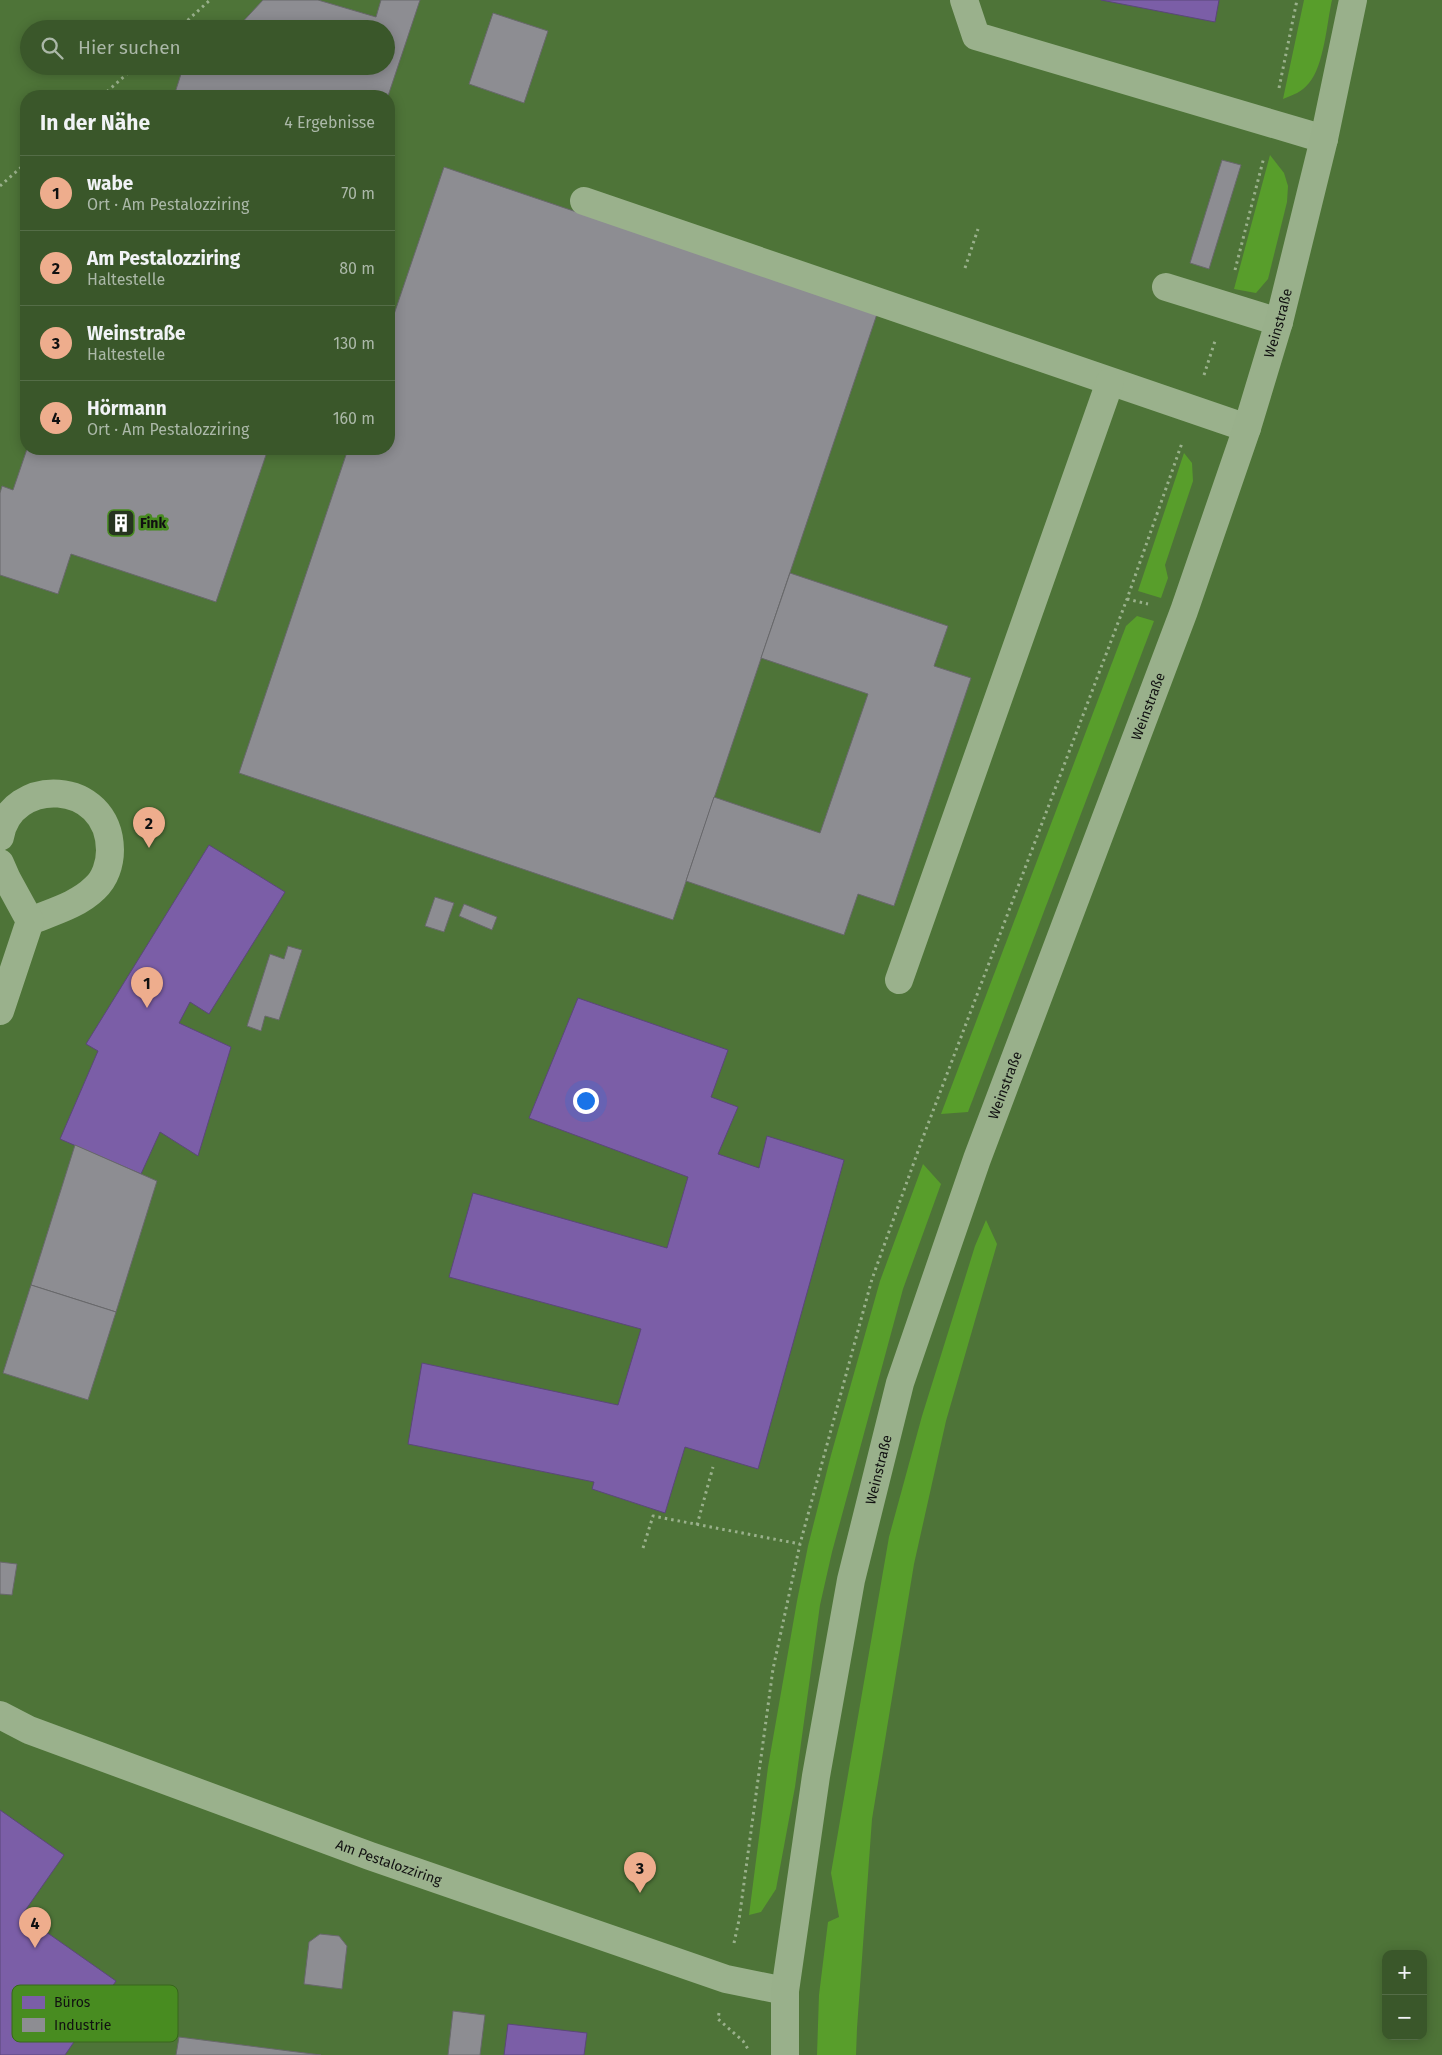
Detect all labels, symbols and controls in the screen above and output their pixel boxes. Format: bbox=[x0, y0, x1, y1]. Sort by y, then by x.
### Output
search box bbox=[20, 20, 395, 75]
icon: search bbox=[38, 34, 66, 62]
text: Hier suchen bbox=[78, 36, 181, 59]
text: In der Nähe bbox=[40, 110, 150, 136]
text: 4 Ergebnisse bbox=[284, 113, 375, 132]
text: wabe bbox=[87, 172, 133, 195]
text: 1 bbox=[52, 184, 60, 203]
text: 70 m bbox=[341, 184, 375, 203]
text: Ort · Am Pestalozziring bbox=[87, 195, 249, 214]
text: Am Pestalozziring bbox=[87, 247, 240, 270]
text: 2 bbox=[52, 259, 60, 278]
text: 80 m bbox=[339, 259, 375, 278]
text: Haltestelle bbox=[87, 270, 165, 289]
street label: Weinstraße bbox=[1260, 287, 1295, 360]
text: Weinstraße bbox=[87, 322, 186, 345]
text: 3 bbox=[52, 334, 60, 353]
text: 130 m bbox=[333, 334, 375, 353]
text: Haltestelle bbox=[87, 345, 165, 364]
text: Hörmann bbox=[87, 397, 167, 420]
text: 4 bbox=[51, 409, 61, 428]
text: 160 m bbox=[333, 409, 375, 428]
text: Ort · Am Pestalozziring bbox=[87, 420, 249, 439]
building icon: Fink bbox=[106, 508, 136, 538]
place label: Fink bbox=[140, 515, 166, 532]
street label: Weinstraße bbox=[1127, 670, 1169, 743]
pin: 2 bbox=[133, 807, 165, 848]
pin: 1 bbox=[131, 967, 163, 1008]
street label: Weinstraße bbox=[984, 1049, 1025, 1122]
your location bbox=[573, 1088, 599, 1114]
street label: Weinstraße bbox=[862, 1433, 895, 1506]
street label: Am Pestalozziring bbox=[333, 1836, 445, 1889]
pin: 3 bbox=[624, 1852, 656, 1893]
pin: 4 bbox=[19, 1907, 51, 1948]
map controls bbox=[1382, 1950, 1427, 2040]
button: + bbox=[1382, 1950, 1427, 1995]
legend bbox=[12, 1985, 178, 2042]
text: Büros bbox=[54, 1994, 91, 2011]
button: − bbox=[1382, 1995, 1427, 2040]
text: Industrie bbox=[54, 2017, 111, 2034]

